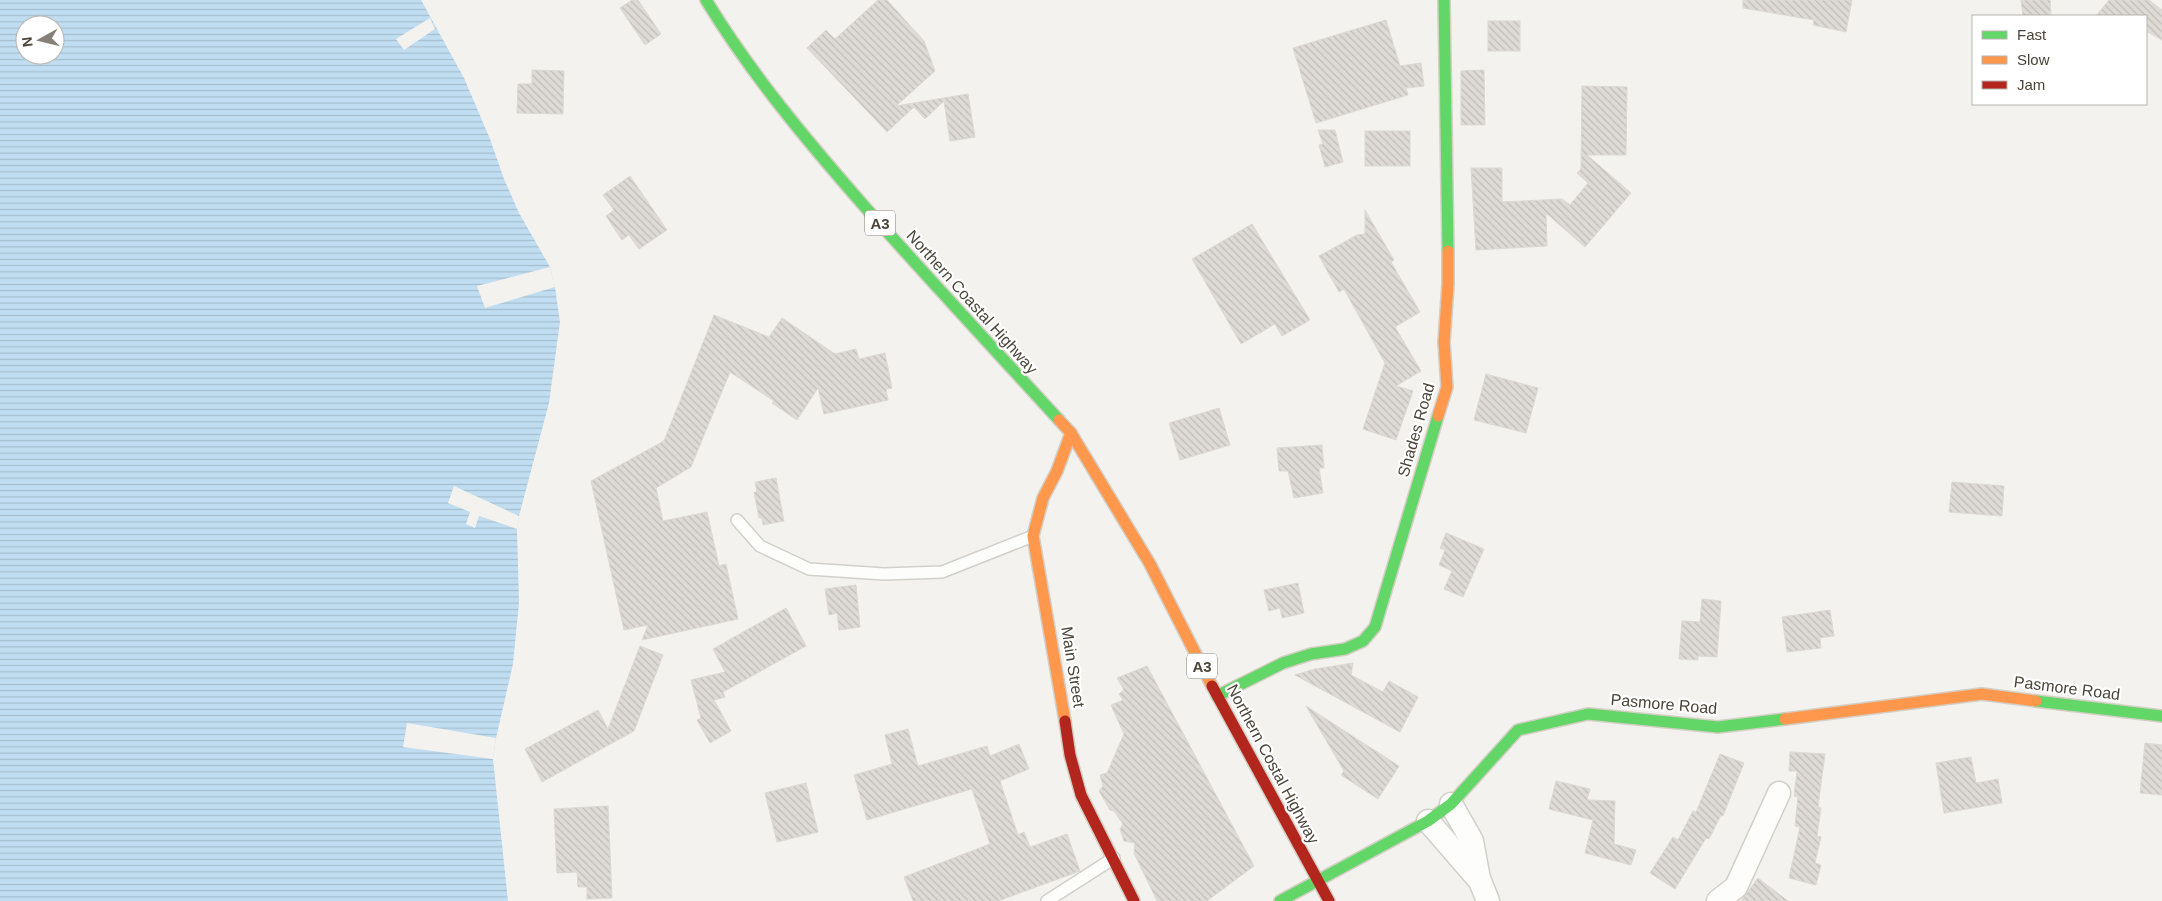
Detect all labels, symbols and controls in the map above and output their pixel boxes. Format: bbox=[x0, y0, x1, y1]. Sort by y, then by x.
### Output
north arrow bbox=[15, 15, 65, 65]
legend bbox=[1972, 15, 2147, 105]
text: Fast bbox=[2017, 26, 2047, 43]
text: N bbox=[18, 36, 36, 48]
text: Slow bbox=[2017, 51, 2050, 68]
text: Jam bbox=[2017, 76, 2045, 93]
road number: A3 bbox=[865, 210, 895, 236]
street label: Northern Coastal Highway bbox=[903, 227, 1041, 377]
street label: Shades Road bbox=[1394, 381, 1438, 479]
street label: Main Street bbox=[1058, 625, 1088, 709]
road number: A3 bbox=[1187, 654, 1217, 678]
street label: Pasmore Road bbox=[2013, 673, 2121, 703]
street label: Northern Costal Highway bbox=[1224, 681, 1322, 847]
street label: Pasmore Road bbox=[1610, 691, 1718, 717]

